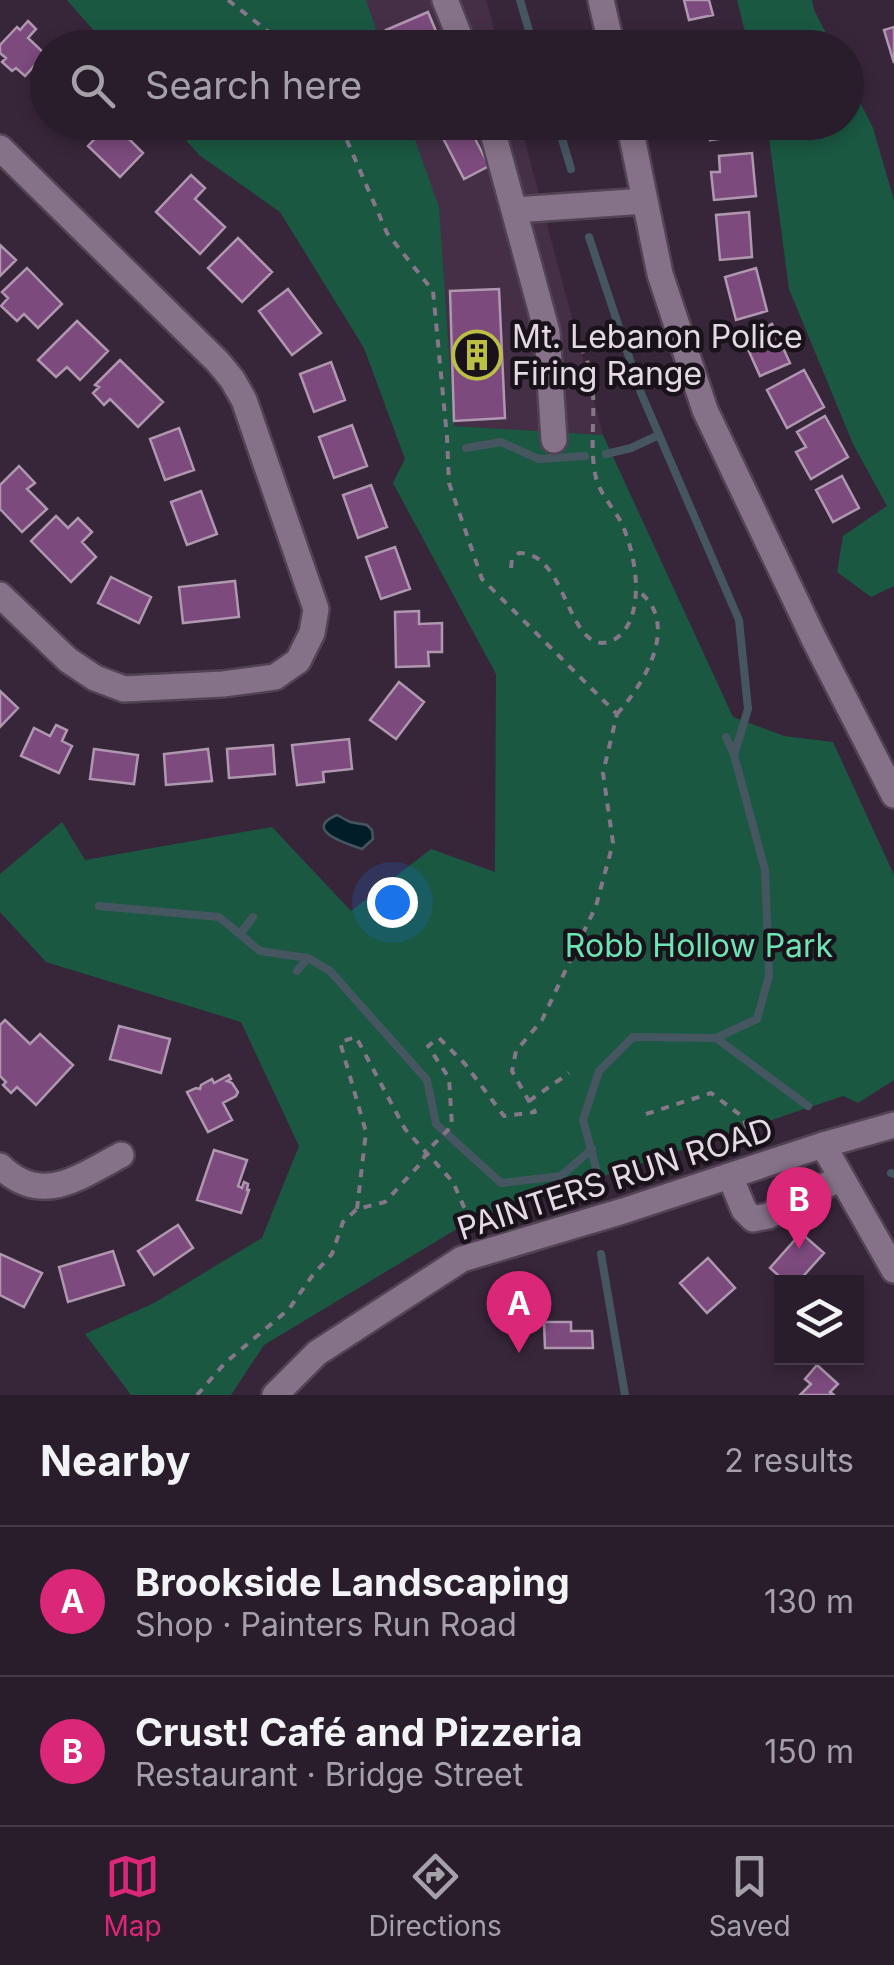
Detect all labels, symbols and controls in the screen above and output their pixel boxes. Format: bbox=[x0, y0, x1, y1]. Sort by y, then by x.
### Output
search box bbox=[30, 30, 864, 140]
icon: search bbox=[65, 58, 120, 113]
text: Search here bbox=[145, 62, 362, 108]
place label: Mt. Lebanon Police Firing Range bbox=[512, 317, 803, 393]
building icon: Mt. Lebanon Police Firing Range bbox=[451, 329, 503, 381]
your location bbox=[367, 877, 418, 928]
park label: Robb Hollow Park bbox=[565, 926, 834, 965]
street label: PAINTERS RUN ROAD bbox=[452, 1109, 778, 1248]
pin: B bbox=[766, 1166, 832, 1249]
pin: A bbox=[486, 1270, 552, 1353]
map controls bbox=[774, 1275, 864, 1365]
button: layers bbox=[774, 1275, 864, 1365]
text: Nearby bbox=[40, 1435, 191, 1486]
text: 2 results bbox=[724, 1441, 854, 1480]
text: Brookside Landscaping bbox=[135, 1559, 570, 1605]
text: A bbox=[61, 1582, 84, 1621]
text: 130 m bbox=[764, 1582, 854, 1621]
text: Shop · Painters Run Road bbox=[135, 1605, 517, 1644]
text: Crust! Café and Pizzeria bbox=[135, 1709, 583, 1755]
text: B bbox=[62, 1732, 83, 1771]
text: 150 m bbox=[764, 1732, 854, 1771]
text: Restaurant · Bridge Street bbox=[135, 1755, 523, 1794]
tab: Map bbox=[103, 1849, 162, 1943]
tab: Directions bbox=[368, 1849, 502, 1943]
tab: Saved bbox=[709, 1849, 791, 1943]

